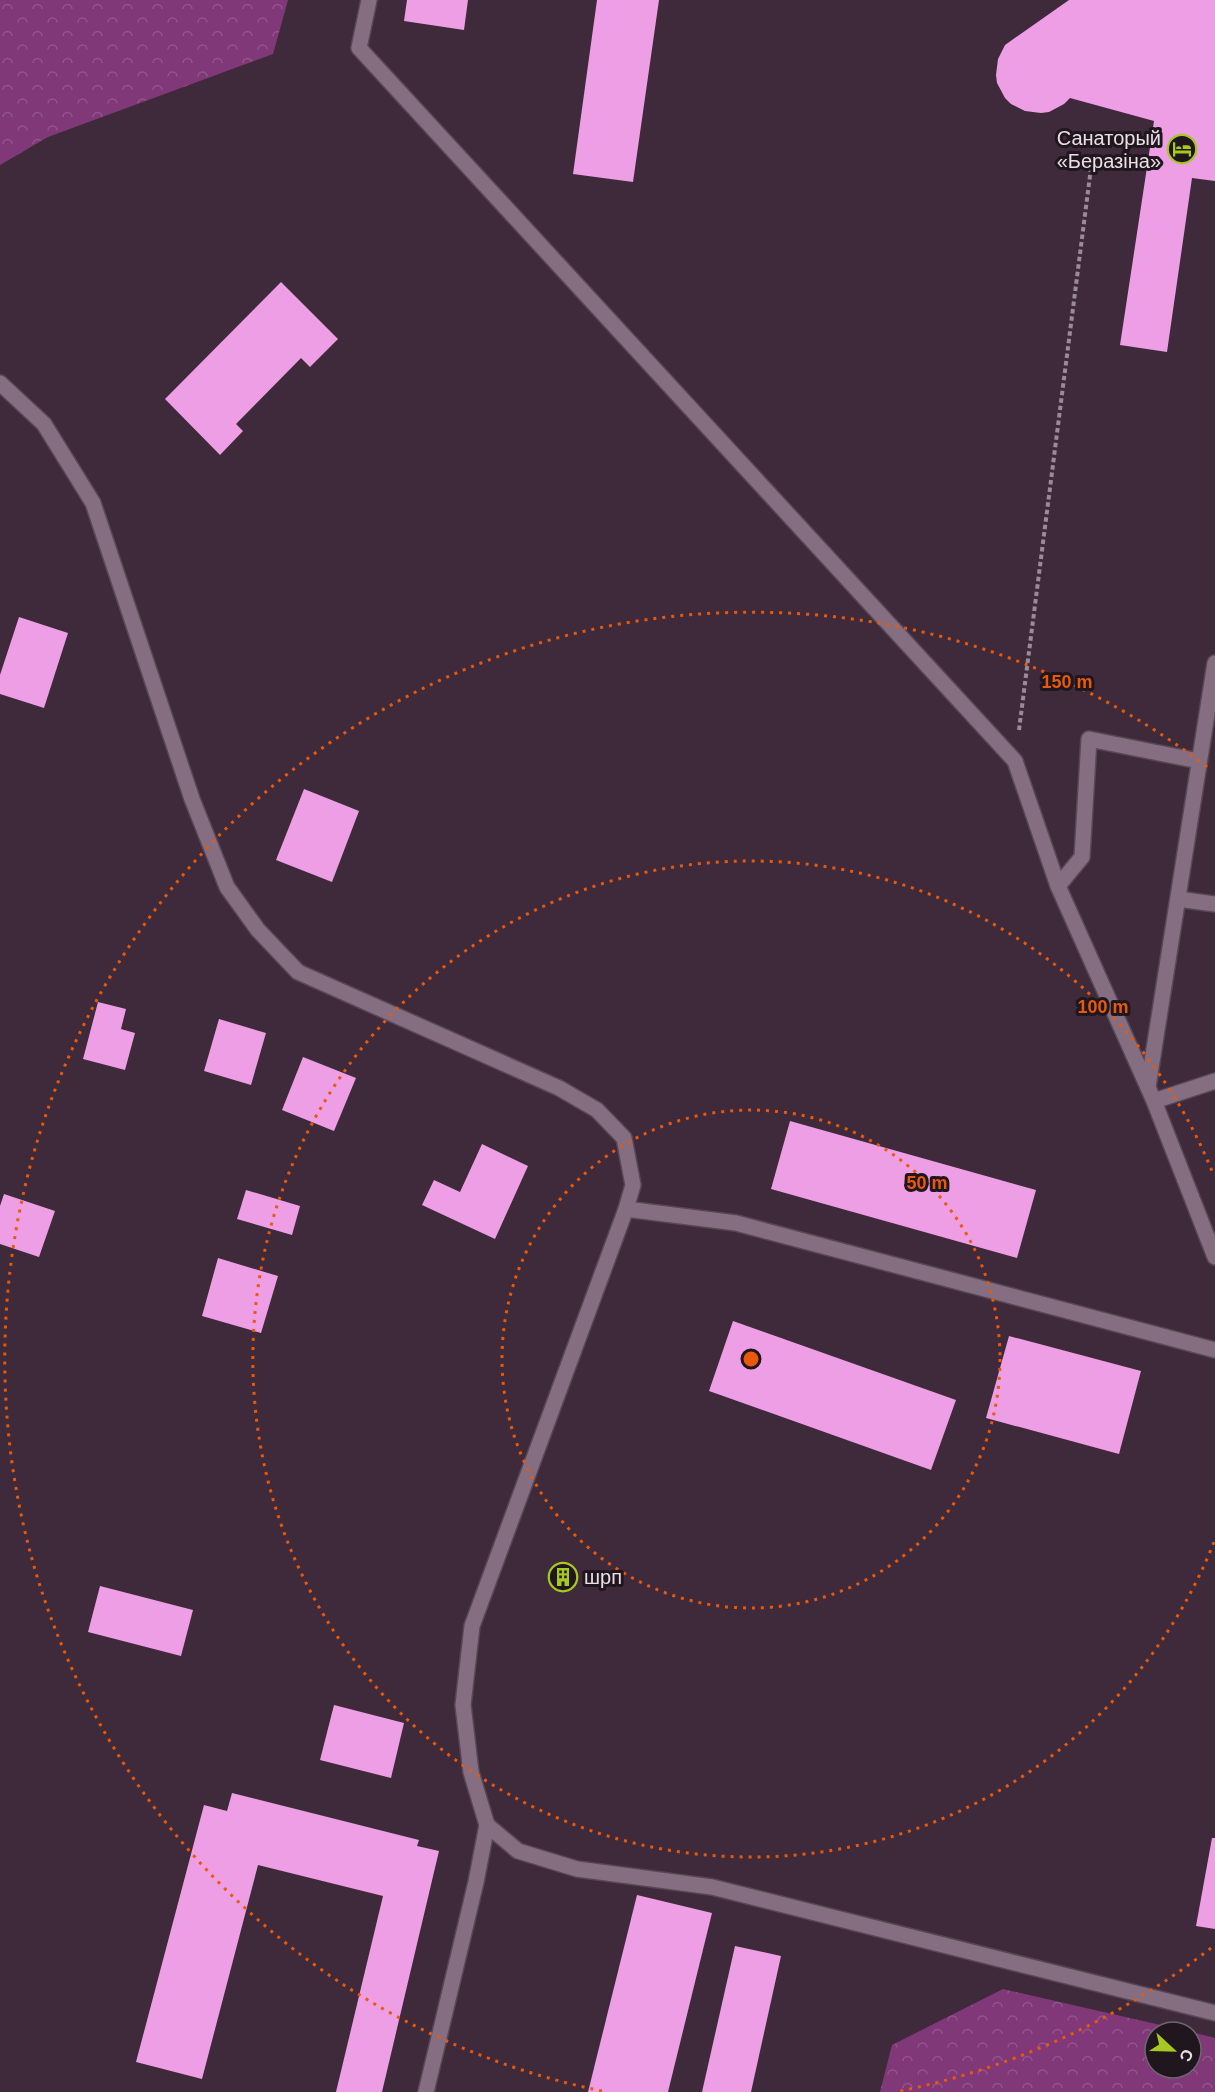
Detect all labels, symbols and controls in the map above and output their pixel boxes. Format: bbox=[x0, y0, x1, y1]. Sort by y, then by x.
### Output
place label: Санаторый «Беразіна» bbox=[1057, 127, 1161, 172]
hotel icon: Санаторый «Беразіна» bbox=[1166, 133, 1198, 165]
text: 150 m bbox=[1041, 672, 1093, 692]
text: 100 m bbox=[1077, 997, 1129, 1017]
text: 50 m bbox=[906, 1173, 948, 1193]
centre of rings bbox=[741, 1349, 761, 1369]
building icon: шрп bbox=[547, 1561, 579, 1593]
place label: шрп bbox=[584, 1566, 622, 1588]
north arrow bbox=[1143, 2020, 1203, 2080]
text: С bbox=[1176, 2047, 1196, 2064]

